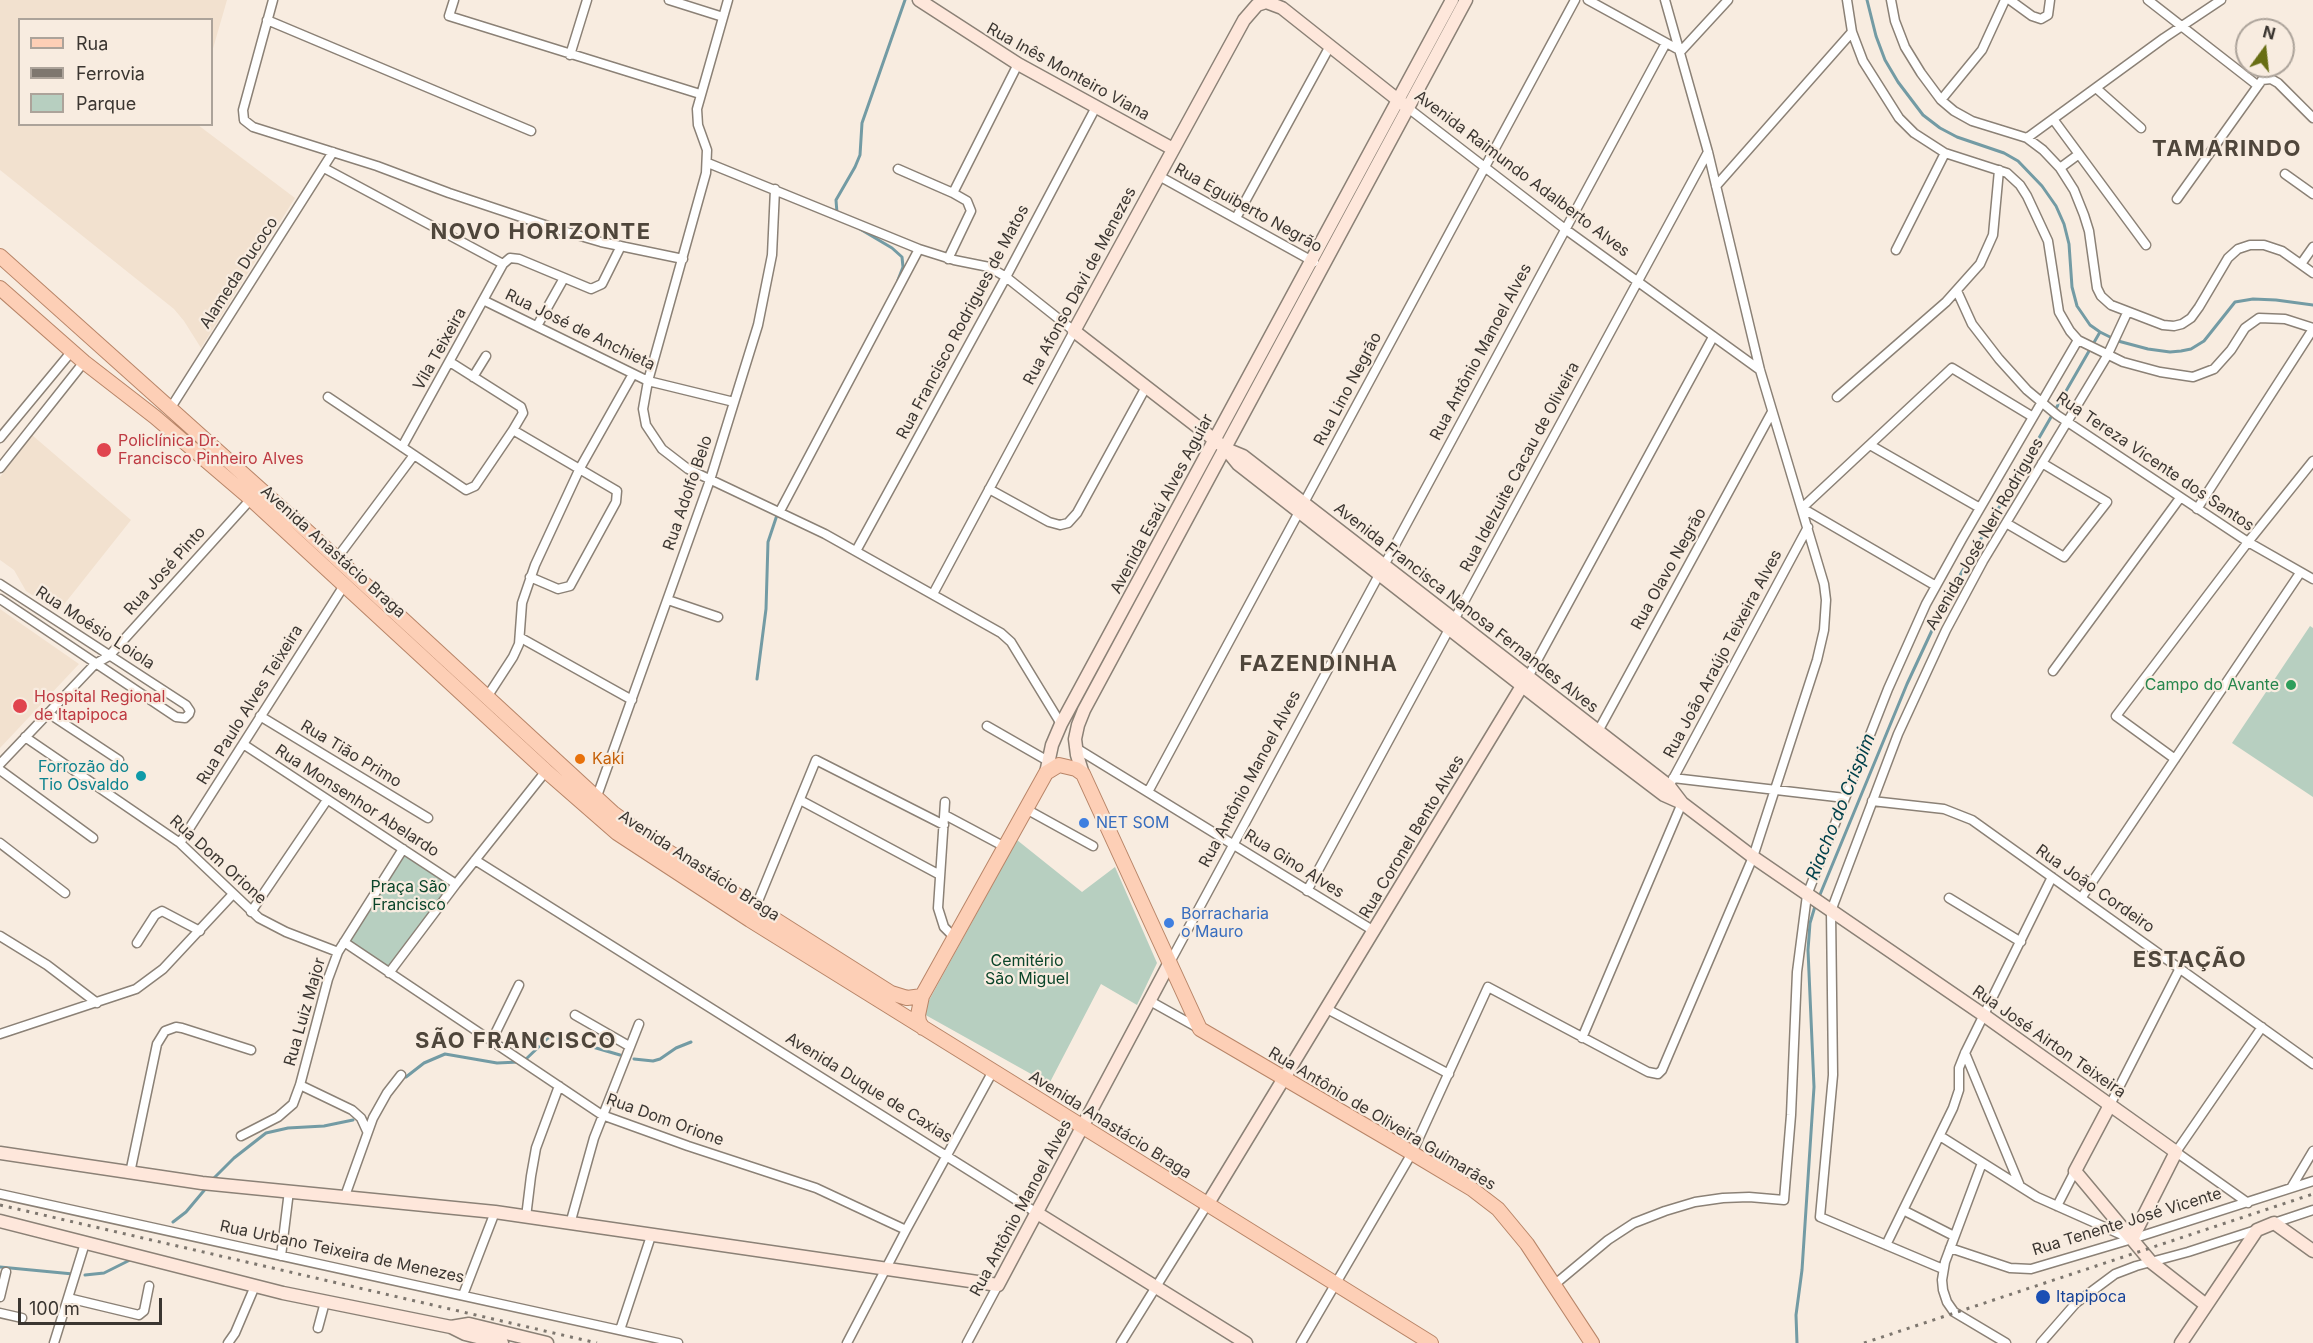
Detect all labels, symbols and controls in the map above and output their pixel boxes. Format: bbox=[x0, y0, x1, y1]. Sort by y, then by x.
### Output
legend bbox=[18, 18, 213, 126]
north arrow bbox=[2235, 18, 2295, 78]
street label: Rua Inês Monteiro Viana bbox=[983, 19, 1153, 125]
text: N bbox=[2261, 21, 2278, 44]
text: Rua bbox=[76, 33, 108, 54]
text: Ferrovia bbox=[76, 63, 145, 84]
street label: Avenida Raimundo Adalberto Alves bbox=[1411, 87, 1633, 261]
text: Parque bbox=[76, 93, 136, 114]
district label: TAMARINDO bbox=[2152, 136, 2302, 162]
street label: Rua Eguiberto Negrão bbox=[1171, 159, 1325, 257]
street label: Rua Afonso Davi de Menezes bbox=[1020, 184, 1140, 388]
street label: Rua Francisco Rodrigues de Matos bbox=[893, 202, 1033, 442]
street label: Alameda Ducoco bbox=[196, 214, 282, 332]
district label: NOVO HORIZONTE bbox=[430, 219, 652, 245]
street label: Rua Antônio Manoel Alves bbox=[1426, 260, 1536, 444]
street label: Rua José de Anchieta bbox=[502, 285, 658, 375]
street label: Vila Teixeira bbox=[410, 304, 470, 394]
street label: Rua Lino Negrão bbox=[1310, 329, 1386, 449]
street label: Rua Idelzuite Cacau de Oliveira bbox=[1456, 359, 1584, 575]
street label: Rua Tereza Vicente dos Santos bbox=[2052, 388, 2258, 536]
street label: Avenida Esaú Alves Aguiar bbox=[1106, 411, 1218, 597]
place label: Policlínica Dr. Francisco Pinheiro Alves bbox=[118, 431, 304, 469]
street label: Rua Adolfo Belo bbox=[659, 433, 717, 553]
street label: Avenida José Neri Rodrigues bbox=[1922, 435, 2048, 633]
marker: Policlínica Dr. Francisco Pinheiro Alves bbox=[95, 441, 113, 459]
street label: Avenida Anastácio Braga bbox=[257, 482, 409, 622]
street label: Avenida Francisca Nanosa Fernandes Alves bbox=[1330, 499, 1602, 717]
street label: Rua Olavo Negrão bbox=[1627, 505, 1711, 633]
street label: Rua José Pinto bbox=[120, 523, 210, 619]
street label: Rua João Araújo Teixeira Alves bbox=[1660, 546, 1786, 762]
street label: Rua Moésio Loiola bbox=[32, 582, 158, 674]
street label: Rua Paulo Alves Teixeira bbox=[193, 622, 307, 788]
district label: FAZENDINHA bbox=[1240, 651, 1398, 677]
place label: Campo do Avante bbox=[2145, 675, 2279, 695]
marker: Campo do Avante bbox=[2284, 678, 2298, 692]
place label: Hospital Regional de Itapipoca bbox=[34, 687, 165, 725]
street label: Rua Antônio Manoel Alves bbox=[1195, 687, 1305, 871]
marker: Hospital Regional de Itapipoca bbox=[11, 697, 29, 715]
street label: Rua Tião Primo bbox=[297, 716, 405, 792]
water label: Riacho do Crispim bbox=[1802, 731, 1880, 883]
street label: Rua Monsenhor Abelardo bbox=[271, 741, 443, 861]
place label: Kaki bbox=[592, 749, 624, 769]
marker: Kaki bbox=[573, 752, 587, 766]
street label: Rua Coronel Bento Alves bbox=[1356, 752, 1468, 922]
place label: Forrozão do Tio Osvaldo bbox=[38, 757, 129, 795]
marker: Forrozão do Tio Osvaldo bbox=[134, 769, 148, 783]
street label: Avenida Anastácio Braga bbox=[615, 807, 783, 925]
street label: Rua Dom Orione bbox=[166, 811, 270, 909]
place label: NET SOM bbox=[1096, 813, 1169, 833]
marker: NET SOM bbox=[1077, 816, 1091, 830]
street label: Rua Gino Alves bbox=[1241, 826, 1347, 902]
street label: Rua João Cordeiro bbox=[2032, 841, 2158, 937]
park label: Praça São Francisco bbox=[371, 877, 447, 915]
place label: Borracharia o Mauro bbox=[1181, 904, 1269, 942]
marker: Borracharia o Mauro bbox=[1162, 916, 1176, 930]
district label: ESTAÇÃO bbox=[2133, 947, 2247, 973]
park label: Cemitério São Miguel bbox=[985, 951, 1069, 989]
street label: Rua Luiz Major bbox=[280, 956, 330, 1068]
street label: Rua José Airton Teixeira bbox=[1969, 982, 2129, 1102]
district label: SÃO FRANCISCO bbox=[415, 1028, 617, 1054]
street label: Avenida Duque de Caxias bbox=[782, 1029, 956, 1147]
street label: Rua Antônio de Oliveira Guimarães bbox=[1265, 1043, 1499, 1195]
street label: Avenida Anastácio Braga bbox=[1025, 1067, 1195, 1183]
street label: Rua Dom Orione bbox=[604, 1090, 726, 1150]
street label: Rua Antônio Manoel Alves bbox=[966, 1116, 1076, 1300]
street label: Rua Tenente José Vicente bbox=[2030, 1184, 2224, 1260]
street label: Rua Urbano Teixeira de Menezes bbox=[218, 1217, 466, 1287]
scale bar bbox=[21, 1286, 165, 1324]
place label: Itapipoca bbox=[2056, 1287, 2126, 1307]
marker: Itapipoca bbox=[2034, 1288, 2052, 1306]
text: 100 m bbox=[29, 1298, 80, 1319]

